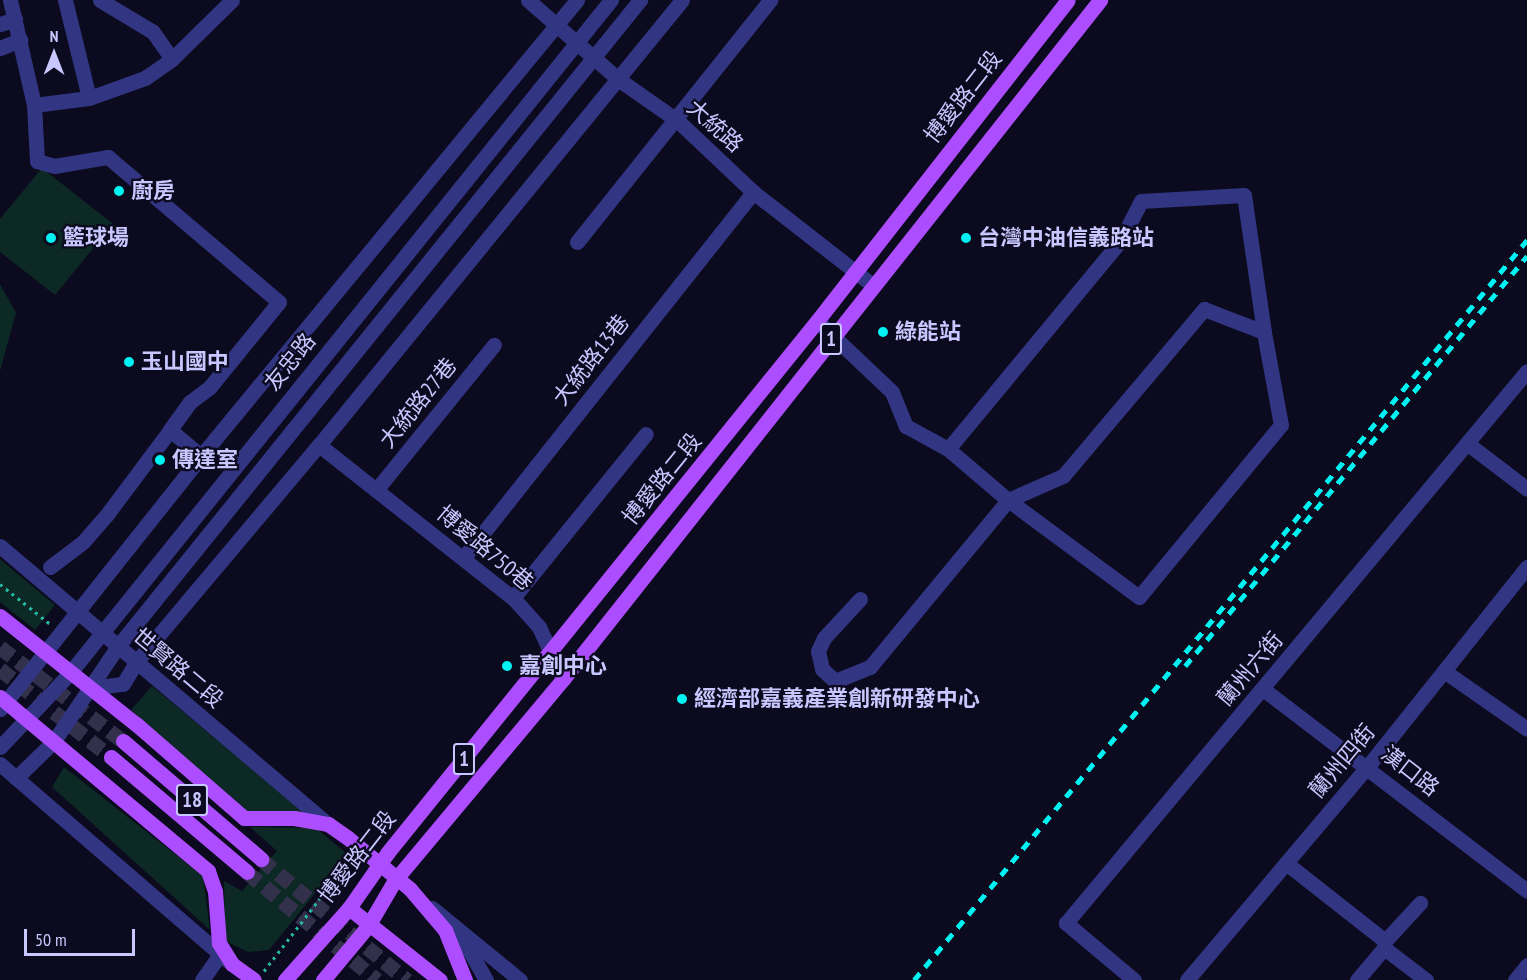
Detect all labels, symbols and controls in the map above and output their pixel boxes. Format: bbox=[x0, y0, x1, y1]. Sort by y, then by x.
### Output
north arrow bbox=[24, 24, 84, 84]
text: N bbox=[50, 26, 58, 46]
street label: 博愛路二段 bbox=[919, 46, 1007, 148]
street label: 大統路 bbox=[682, 94, 748, 158]
place label: 廚房 bbox=[131, 178, 175, 204]
marker: 廚房 bbox=[112, 184, 126, 198]
place label: 籃球場 bbox=[63, 225, 129, 251]
place label: 台灣中油信義路站 bbox=[978, 225, 1154, 251]
marker: 籃球場 bbox=[44, 231, 58, 245]
marker: 台灣中油信義路站 bbox=[959, 231, 973, 245]
street label: 大統路13巷 bbox=[547, 309, 635, 411]
place label: 綠能站 bbox=[895, 319, 961, 345]
road number: 1 bbox=[819, 321, 843, 357]
marker: 綠能站 bbox=[876, 325, 890, 339]
street label: 友忠路 bbox=[259, 328, 321, 396]
place label: 玉山國中 bbox=[141, 349, 229, 375]
street label: 大統路27巷 bbox=[374, 353, 462, 453]
marker: 玉山國中 bbox=[122, 355, 136, 369]
street label: 博愛路二段 bbox=[617, 428, 707, 530]
place label: 傳達室 bbox=[172, 447, 238, 473]
marker: 傳達室 bbox=[153, 453, 167, 467]
street label: 博愛路750巷 bbox=[431, 500, 539, 596]
street label: 世賢路二段 bbox=[127, 623, 229, 713]
street label: 蘭州六街 bbox=[1212, 627, 1288, 711]
place label: 嘉創中心 bbox=[519, 653, 607, 679]
marker: 嘉創中心 bbox=[500, 659, 514, 673]
place label: 經濟部嘉義產業創新研發中心 bbox=[694, 686, 980, 712]
marker: 經濟部嘉義產業創新研發中心 bbox=[675, 692, 689, 706]
street label: 蘭州四街 bbox=[1304, 719, 1380, 803]
street label: 漢口路 bbox=[1376, 740, 1444, 802]
road number: 1 bbox=[452, 741, 476, 777]
road number: 18 bbox=[176, 782, 208, 818]
street label: 博愛路二段 bbox=[313, 806, 401, 908]
scale bar bbox=[27, 917, 138, 955]
text: 50 m bbox=[35, 928, 67, 951]

